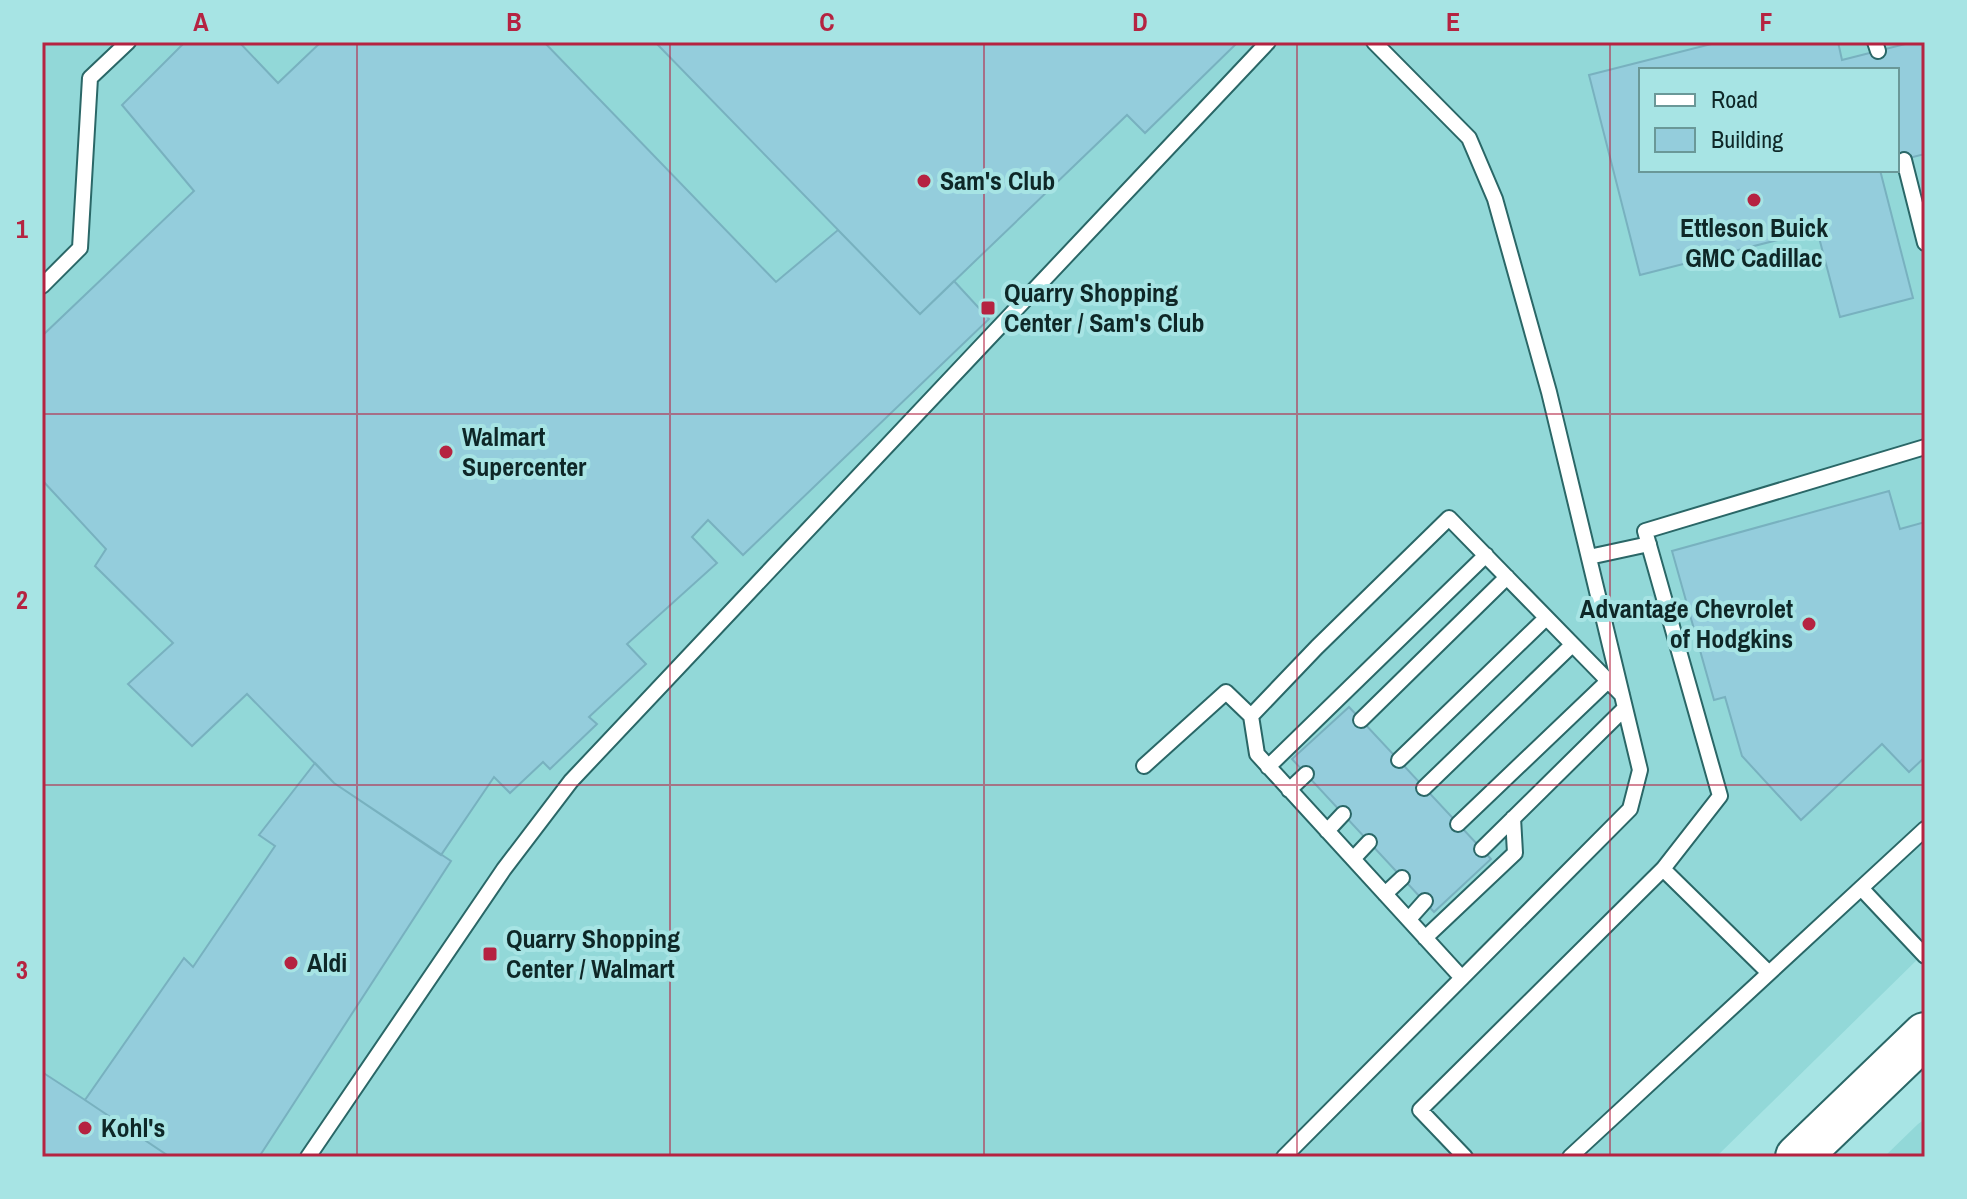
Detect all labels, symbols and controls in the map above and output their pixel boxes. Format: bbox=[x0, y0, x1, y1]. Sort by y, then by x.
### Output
text: A bbox=[193, 4, 209, 39]
text: B bbox=[506, 4, 522, 39]
text: C bbox=[819, 4, 835, 39]
text: D bbox=[1132, 4, 1148, 39]
text: E bbox=[1446, 4, 1460, 39]
text: F bbox=[1759, 4, 1773, 39]
legend bbox=[1639, 68, 1899, 172]
text: Road bbox=[1711, 83, 1758, 115]
text: Building bbox=[1711, 123, 1783, 155]
place label: Sam's Club bbox=[940, 163, 1055, 198]
marker: Sam's Club bbox=[915, 172, 933, 190]
marker: Ettleson Buick GMC Cadillac bbox=[1745, 191, 1763, 209]
place label: Ettleson Buick GMC Cadillac bbox=[1680, 210, 1828, 275]
text: 1 bbox=[16, 211, 28, 246]
place label: Quarry Shopping Center / Sam's Club bbox=[1004, 275, 1205, 340]
marker: Quarry Shopping Center / Sam's Club bbox=[979, 299, 997, 317]
place label: Walmart Supercenter bbox=[462, 419, 587, 484]
marker: Walmart Supercenter bbox=[437, 443, 455, 461]
text: 2 bbox=[16, 582, 28, 617]
place label: Advantage Chevrolet of Hodgkins bbox=[1580, 591, 1793, 656]
marker: Advantage Chevrolet of Hodgkins bbox=[1800, 615, 1818, 633]
place label: Quarry Shopping Center / Walmart bbox=[506, 921, 680, 986]
place label: Aldi bbox=[307, 945, 347, 980]
marker: Quarry Shopping Center / Walmart bbox=[481, 945, 499, 963]
text: 3 bbox=[16, 952, 28, 987]
marker: Aldi bbox=[282, 954, 300, 972]
place label: Kohl's bbox=[101, 1110, 165, 1145]
marker: Kohl's bbox=[76, 1119, 94, 1137]

